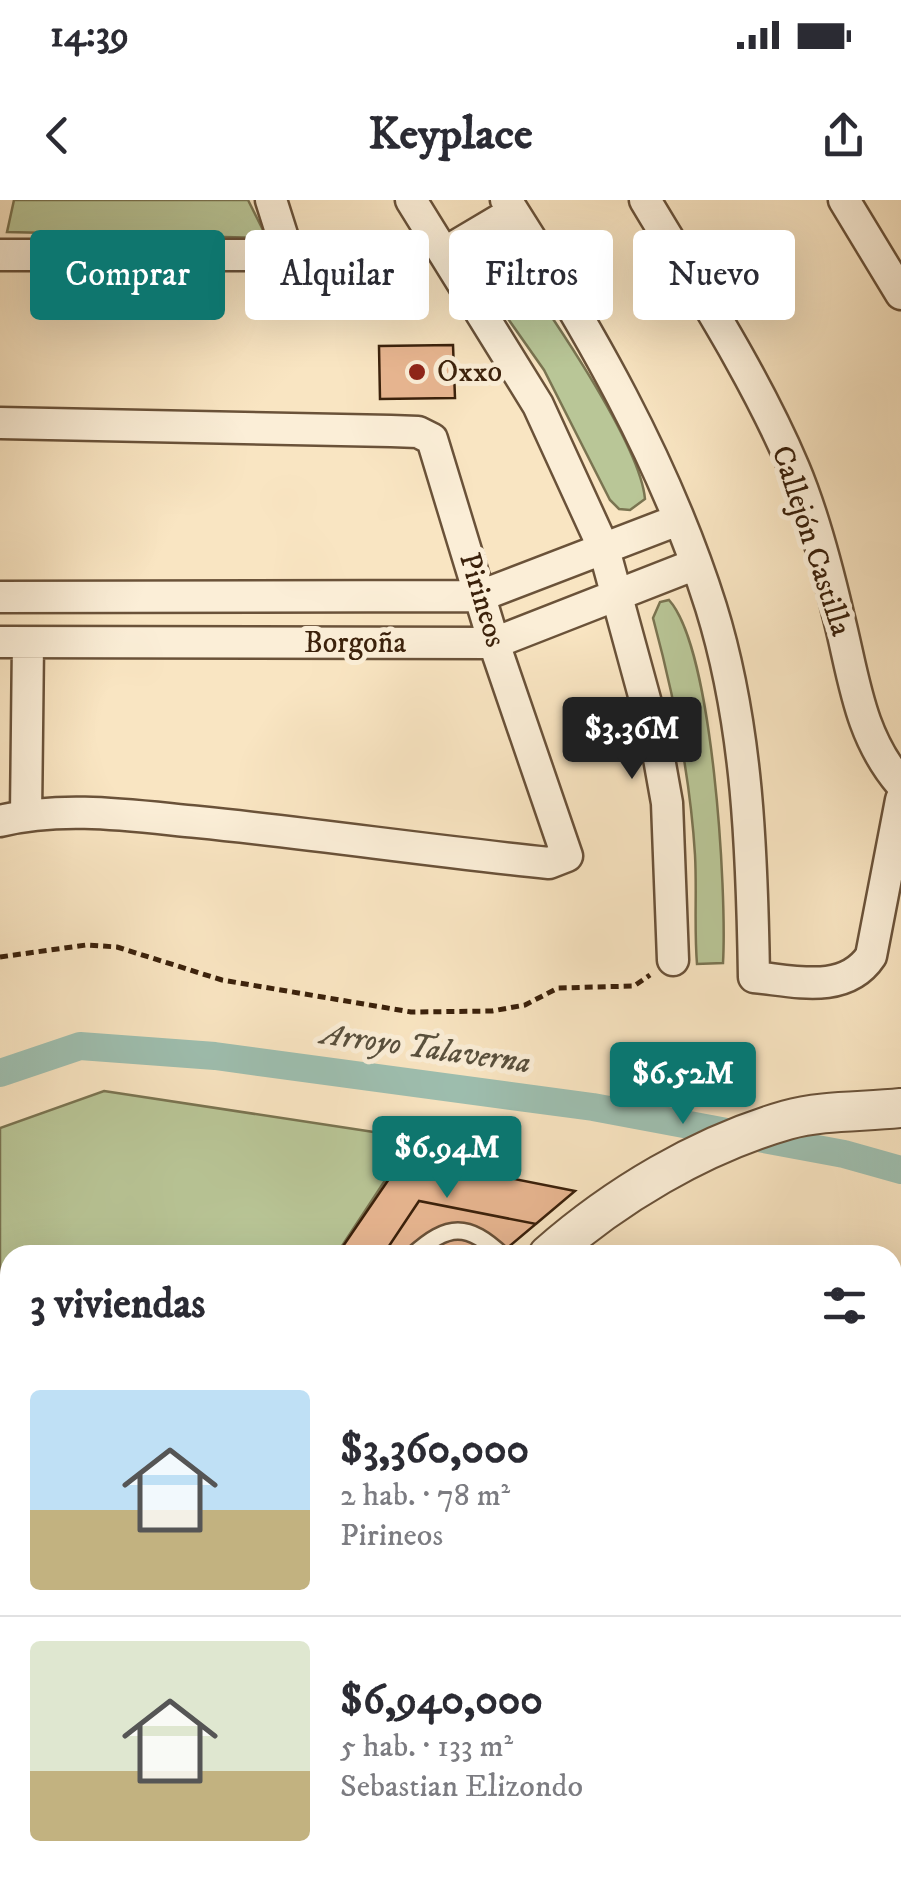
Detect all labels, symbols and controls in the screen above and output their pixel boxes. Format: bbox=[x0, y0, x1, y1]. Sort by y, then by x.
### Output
text: 14:39 bbox=[50, 11, 129, 59]
text: Keyplace bbox=[368, 107, 533, 163]
icon: back bbox=[30, 108, 85, 163]
icon: share bbox=[816, 108, 871, 163]
chip: Comprar bbox=[30, 230, 225, 320]
chip: Alquilar bbox=[245, 230, 429, 320]
chip: Filtros bbox=[449, 230, 613, 320]
chip: Nuevo bbox=[633, 230, 795, 320]
place label: Oxxo bbox=[437, 354, 502, 391]
marker: Oxxo bbox=[406, 361, 428, 383]
street label: Callejón Castilla bbox=[763, 441, 859, 641]
street label: Pirineos bbox=[450, 548, 514, 652]
street label: Borgoña bbox=[304, 625, 406, 662]
pin: $3.36M bbox=[551, 697, 713, 782]
text: $3.36M bbox=[585, 709, 679, 749]
water label: Arroyo Talaverna bbox=[316, 1014, 533, 1084]
pin: $6.52M bbox=[602, 1042, 764, 1127]
text: $6.52M bbox=[632, 1054, 734, 1094]
pin: $6.94M bbox=[366, 1116, 528, 1201]
text: $6.94M bbox=[394, 1128, 500, 1168]
icon: filters bbox=[817, 1278, 872, 1333]
text: 3 viviendas bbox=[30, 1279, 205, 1331]
text: $3,360,000 bbox=[340, 1424, 529, 1476]
icon: home bbox=[110, 1430, 230, 1550]
text: 2 hab. · 78 m² bbox=[340, 1476, 510, 1516]
text: Pirineos bbox=[340, 1516, 443, 1556]
text: $6,940,000 bbox=[340, 1675, 543, 1727]
icon: home bbox=[110, 1681, 230, 1801]
text: 5 hab. · 133 m² bbox=[340, 1727, 513, 1767]
text: Sebastian Elizondo bbox=[340, 1767, 583, 1807]

